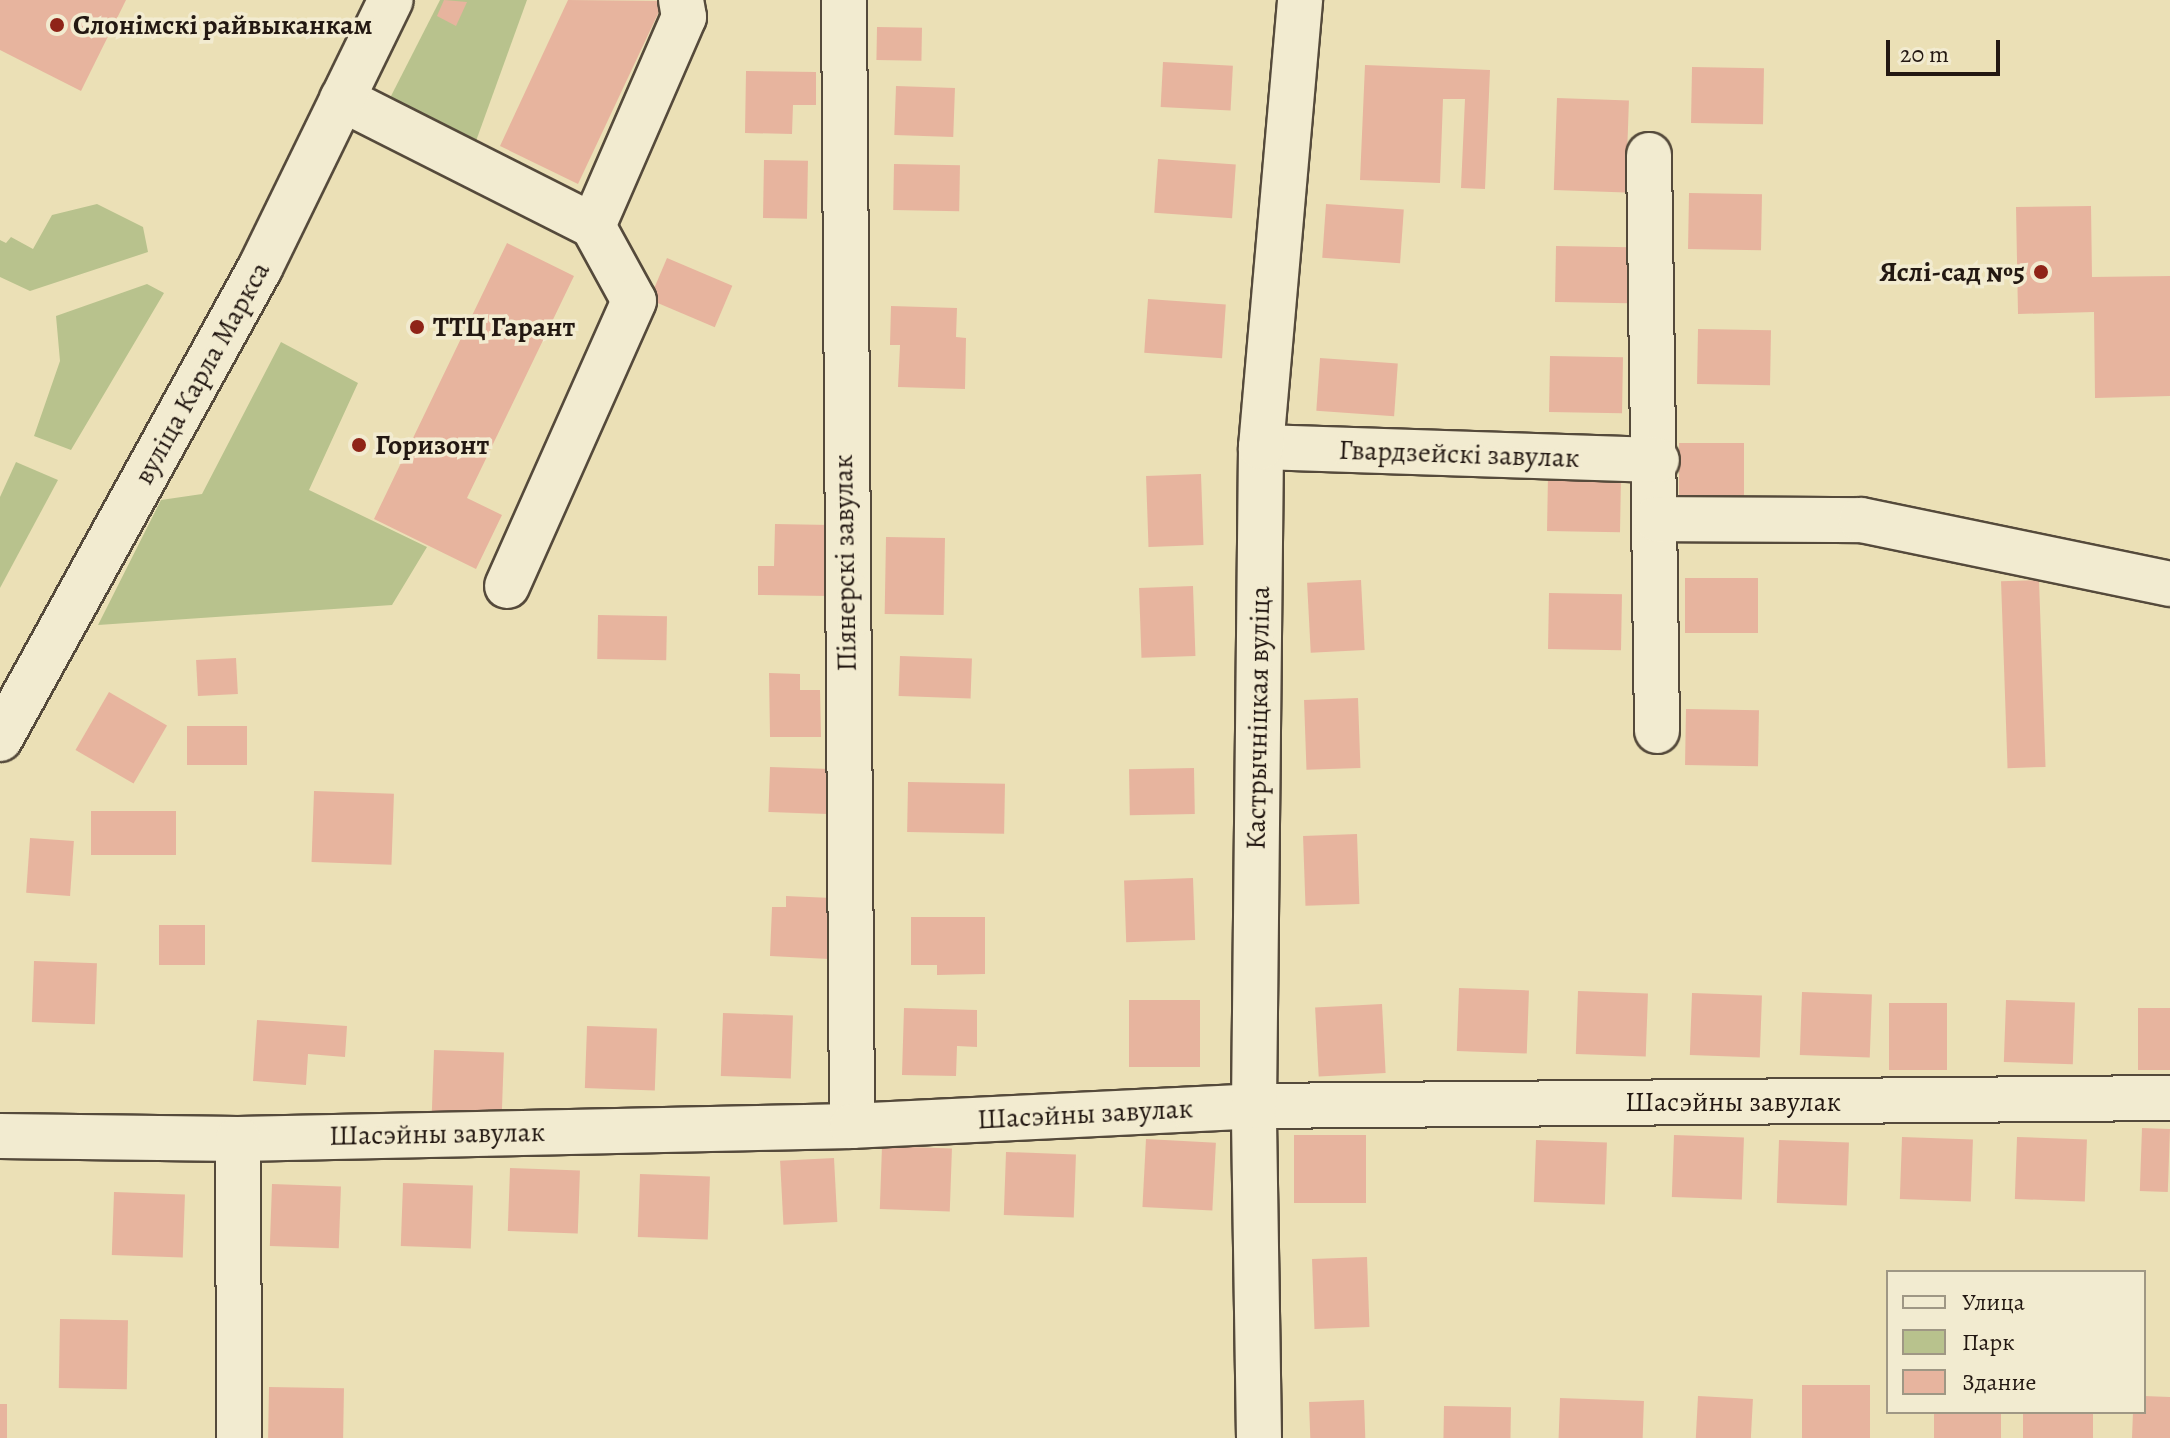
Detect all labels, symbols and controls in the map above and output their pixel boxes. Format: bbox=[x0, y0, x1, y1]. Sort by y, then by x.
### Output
place label: Слонімскі райвыканкам bbox=[73, 8, 372, 42]
marker: Слонімскі райвыканкам bbox=[48, 16, 66, 34]
scale bar bbox=[1890, 24, 2004, 74]
text: 20 m bbox=[1900, 38, 1949, 70]
place label: Яслі-сад №5 bbox=[1879, 255, 2025, 289]
street label: вуліца Карла Маркса bbox=[127, 256, 277, 490]
marker: Яслі-сад №5 bbox=[2032, 263, 2050, 281]
place label: ТТЦ Гарант bbox=[433, 310, 575, 344]
marker: ТТЦ Гарант bbox=[408, 318, 426, 336]
place label: Горизонт bbox=[375, 428, 489, 462]
street label: Гвардзейскі завулак bbox=[1338, 433, 1580, 475]
marker: Горизонт bbox=[350, 436, 368, 454]
street label: Піянерскі завулак bbox=[826, 454, 864, 672]
street label: Кастрычніцкая вуліца bbox=[1239, 586, 1277, 850]
street label: Шасэйны завулак bbox=[1625, 1085, 1841, 1119]
street label: Шасэйны завулак bbox=[976, 1092, 1194, 1136]
street label: Шасэйны завулак bbox=[329, 1115, 545, 1153]
legend bbox=[1886, 1270, 2146, 1414]
text: Улица bbox=[1962, 1286, 2025, 1318]
text: Парк bbox=[1962, 1326, 2015, 1358]
text: Здание bbox=[1962, 1366, 2037, 1398]

